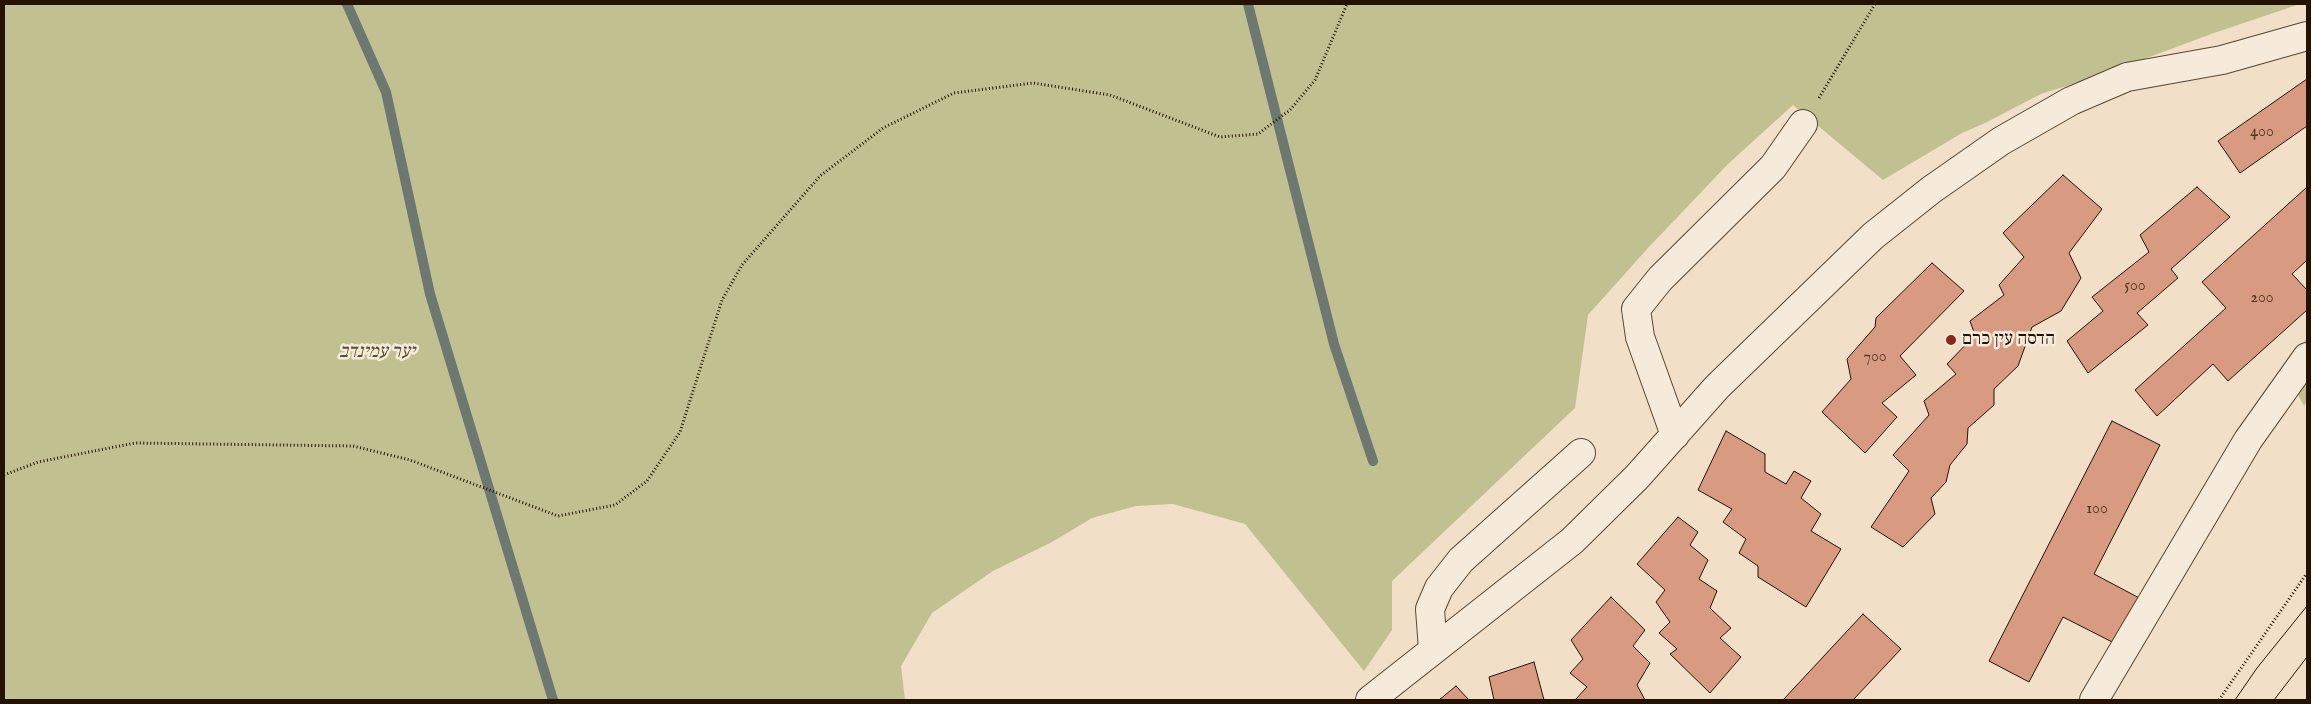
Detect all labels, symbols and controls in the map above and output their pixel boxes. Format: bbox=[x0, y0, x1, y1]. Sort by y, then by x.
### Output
house number: 400 bbox=[2250, 123, 2274, 143]
house number: 500 bbox=[2124, 277, 2146, 297]
house number: 200 bbox=[2250, 289, 2274, 309]
place label: הדסה עין כרם bbox=[1962, 329, 2055, 351]
marker: הדסה עין כרם bbox=[1944, 333, 1958, 347]
park label: יער עמינדב bbox=[339, 342, 415, 364]
house number: 700 bbox=[1863, 348, 1887, 368]
house number: 100 bbox=[2086, 500, 2108, 520]

